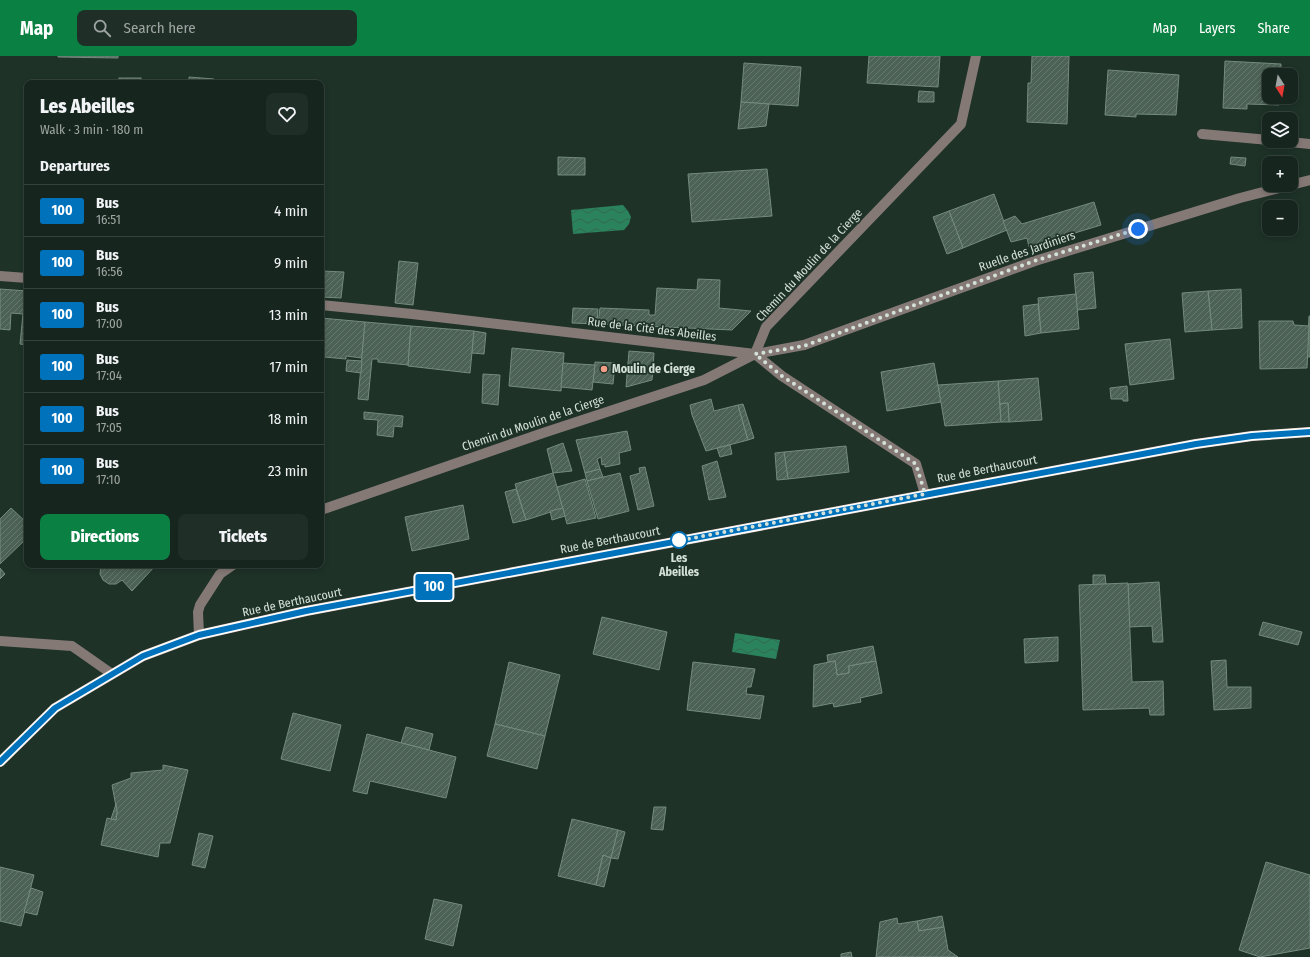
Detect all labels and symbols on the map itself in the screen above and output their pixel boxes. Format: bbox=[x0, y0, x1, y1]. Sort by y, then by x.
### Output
north arrow bbox=[1262, 68, 1298, 104]
street label: Chemin du Moulin de la Cierge bbox=[753, 206, 865, 324]
your location bbox=[1128, 219, 1148, 239]
street label: Ruelle des Jardiniers bbox=[977, 228, 1077, 274]
street label: Rue de la Cité des Abeilles bbox=[587, 314, 717, 344]
place label: Moulin de Cierge bbox=[612, 362, 695, 376]
marker: Moulin de Cierge bbox=[599, 364, 609, 374]
street label: Chemin du Moulin de la Cierge bbox=[460, 392, 606, 454]
street label: Rue de Berthaucourt bbox=[936, 452, 1038, 486]
street label: Rue de Berthaucourt bbox=[559, 523, 661, 557]
marker: Les Abeilles bbox=[670, 531, 688, 549]
place label: Les Abeilles bbox=[658, 551, 700, 579]
line badge: 100 bbox=[411, 574, 457, 600]
street label: Rue de Berthaucourt bbox=[241, 585, 343, 619]

